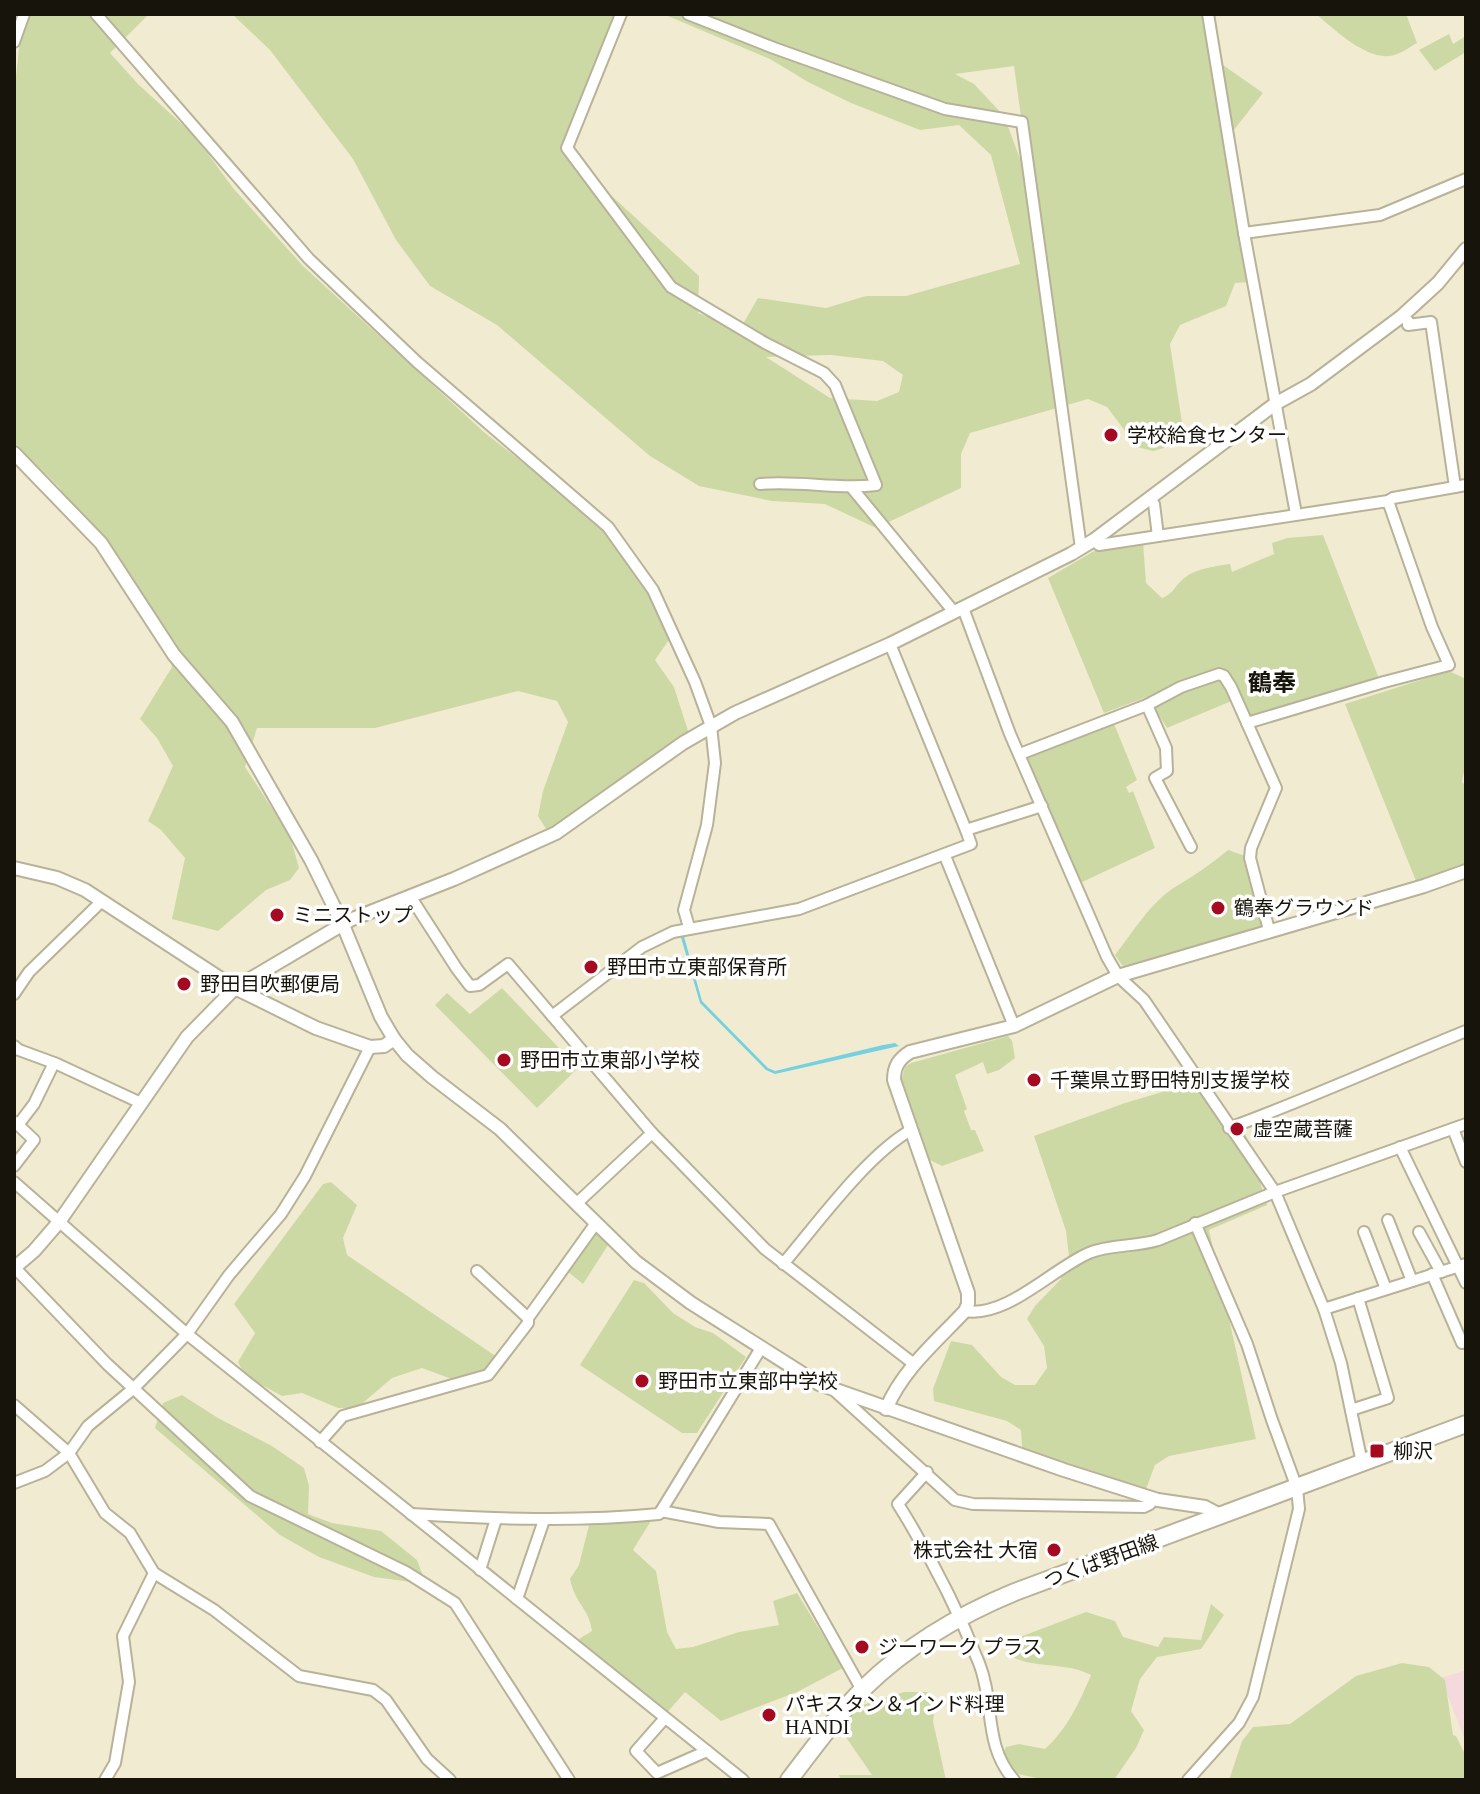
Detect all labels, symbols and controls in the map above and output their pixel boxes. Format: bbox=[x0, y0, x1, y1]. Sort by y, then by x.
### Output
place label: 学校給食センター bbox=[1127, 424, 1287, 446]
marker: 学校給食センター bbox=[1102, 426, 1120, 444]
district label: 鶴奉 bbox=[1248, 670, 1296, 696]
place label: 鶴奉グラウンド bbox=[1234, 897, 1374, 919]
marker: 鶴奉グラウンド bbox=[1209, 899, 1227, 917]
place label: ミニストップ bbox=[293, 904, 413, 926]
marker: ミニストップ bbox=[268, 906, 286, 924]
place label: 野田市立東部保育所 bbox=[607, 956, 787, 978]
marker: 野田市立東部保育所 bbox=[582, 958, 600, 976]
place label: 野田目吹郵便局 bbox=[200, 973, 340, 995]
marker: 野田目吹郵便局 bbox=[175, 975, 193, 993]
place label: 野田市立東部小学校 bbox=[520, 1049, 700, 1071]
marker: 野田市立東部小学校 bbox=[495, 1051, 513, 1069]
place label: 千葉県立野田特別支援学校 bbox=[1050, 1069, 1290, 1091]
marker: 千葉県立野田特別支援学校 bbox=[1025, 1071, 1043, 1089]
place label: 虚空蔵菩薩 bbox=[1253, 1118, 1353, 1140]
marker: 虚空蔵菩薩 bbox=[1228, 1120, 1246, 1138]
place label: 野田市立東部中学校 bbox=[658, 1370, 838, 1392]
marker: 野田市立東部中学校 bbox=[633, 1372, 651, 1390]
place label: 柳沢 bbox=[1393, 1440, 1433, 1462]
marker: 柳沢 bbox=[1368, 1442, 1386, 1460]
street label: つくば野田線 bbox=[1041, 1530, 1161, 1592]
place label: 株式会社 大宿 bbox=[913, 1539, 1038, 1561]
marker: 株式会社 大宿 bbox=[1045, 1541, 1063, 1559]
place label: ジーワーク プラス bbox=[878, 1636, 1043, 1658]
marker: ジーワーク プラス bbox=[853, 1638, 871, 1656]
place label: パキスタン＆インド料理 HANDI bbox=[785, 1693, 1004, 1738]
marker: パキスタン＆インド料理 HANDI bbox=[760, 1706, 778, 1724]

